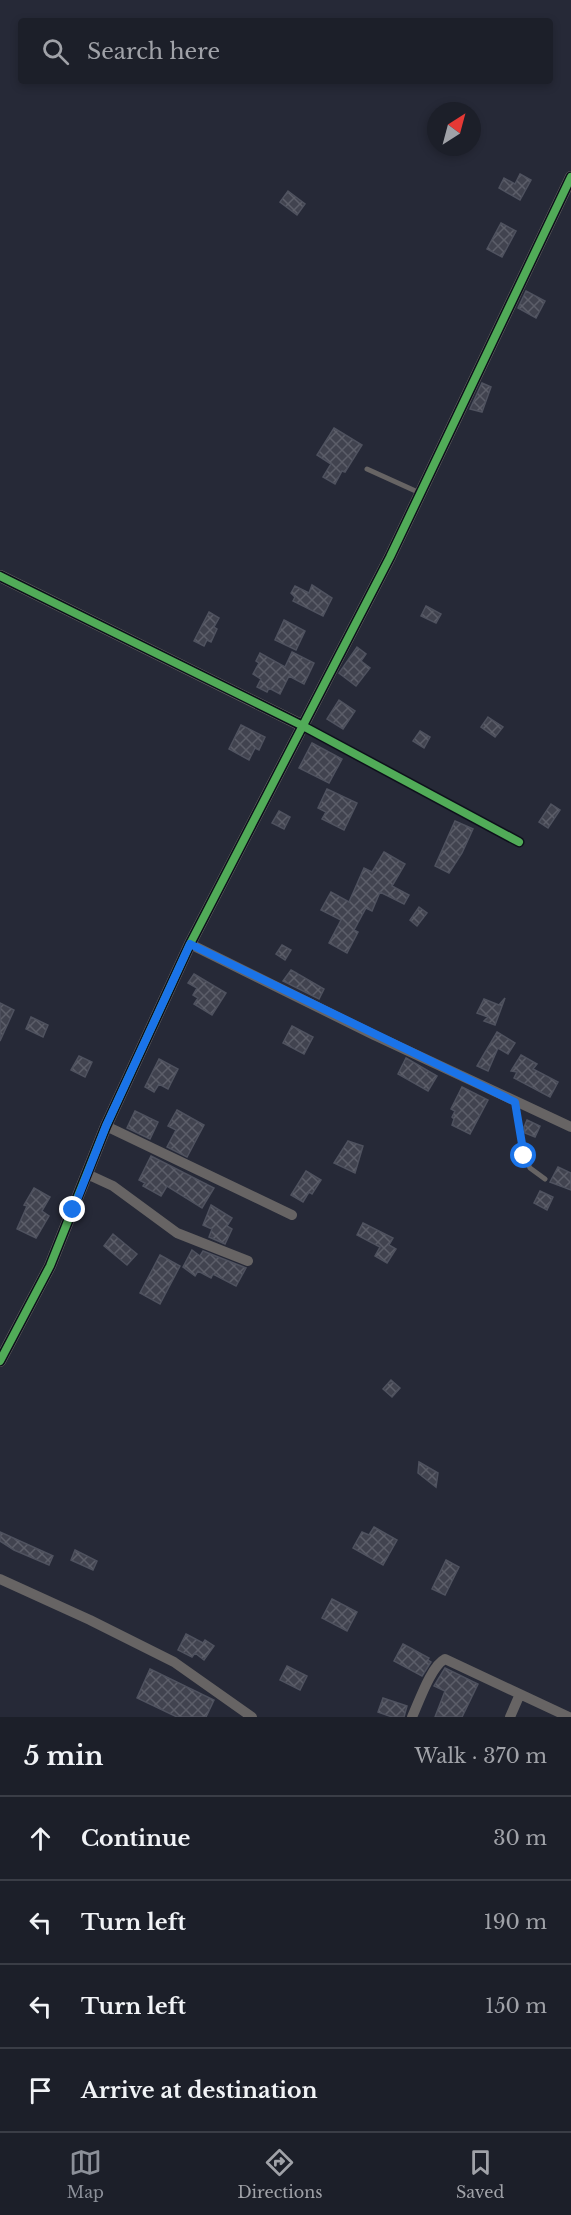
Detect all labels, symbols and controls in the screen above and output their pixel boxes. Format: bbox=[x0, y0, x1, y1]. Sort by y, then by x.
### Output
search box bbox=[18, 18, 553, 84]
icon: search bbox=[39, 35, 72, 68]
text: Search here bbox=[87, 38, 220, 65]
north arrow bbox=[427, 102, 481, 156]
route start bbox=[510, 1142, 536, 1168]
route end bbox=[59, 1196, 85, 1222]
text: 5 min bbox=[24, 1740, 103, 1772]
text: Walk · 370 m bbox=[415, 1744, 547, 1768]
icon: ahead bbox=[24, 1822, 57, 1855]
text: Continue bbox=[81, 1825, 190, 1852]
text: 30 m bbox=[493, 1826, 547, 1850]
icon: left bbox=[24, 1906, 57, 1939]
text: Turn left bbox=[81, 1909, 186, 1936]
text: 190 m bbox=[484, 1910, 547, 1934]
icon: left bbox=[24, 1990, 57, 2023]
text: Turn left bbox=[81, 1993, 186, 2020]
text: 150 m bbox=[485, 1994, 547, 2018]
icon: arrive bbox=[24, 2074, 57, 2107]
text: Arrive at destination bbox=[81, 2077, 318, 2104]
tab: Map bbox=[67, 2146, 104, 2202]
tab: Directions bbox=[237, 2146, 322, 2202]
tab: Saved bbox=[456, 2146, 504, 2202]

